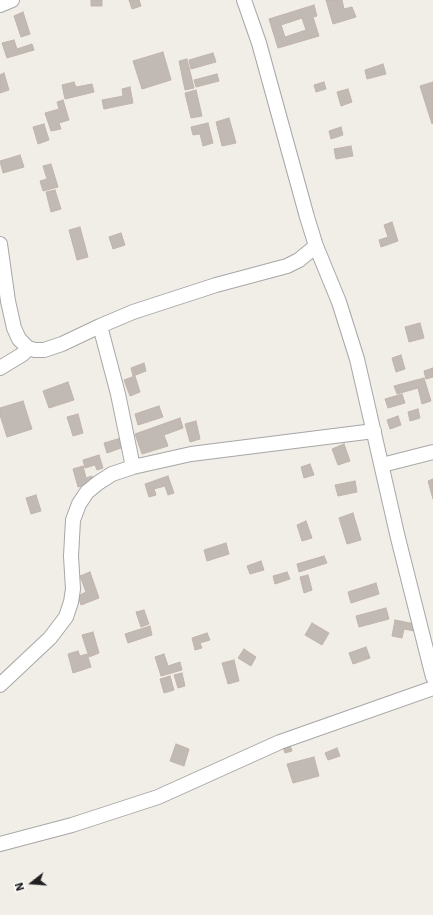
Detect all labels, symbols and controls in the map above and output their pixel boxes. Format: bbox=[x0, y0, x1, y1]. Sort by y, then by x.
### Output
north arrow bbox=[12, 863, 52, 903]
text: N bbox=[13, 881, 27, 892]

